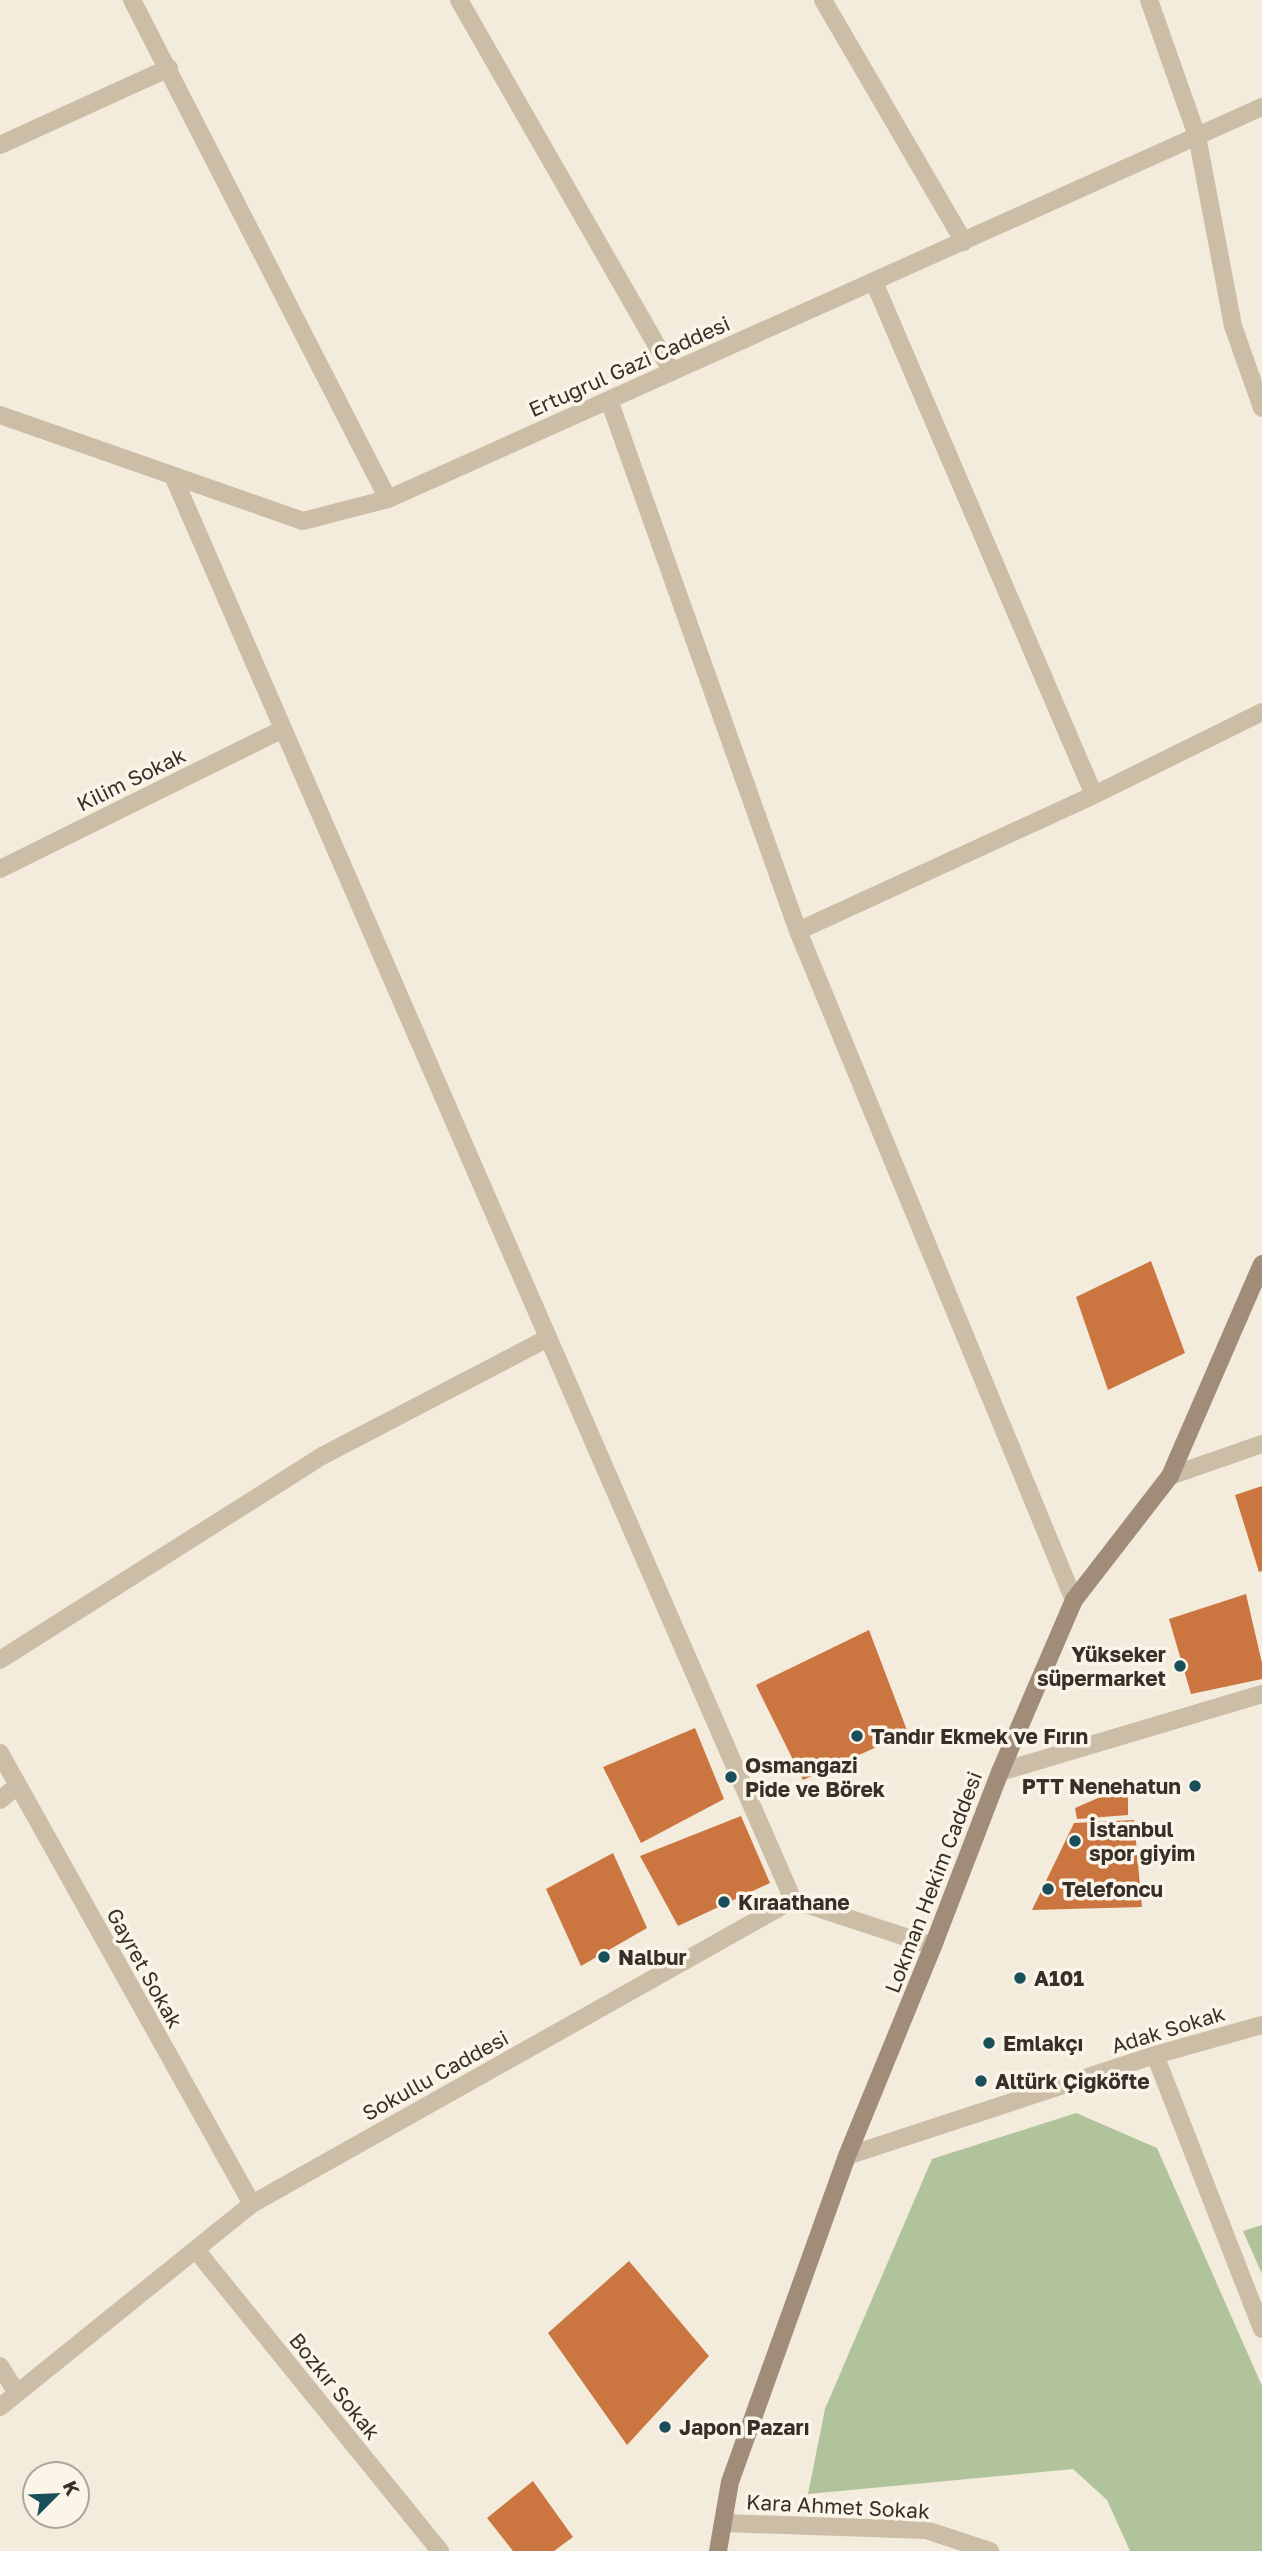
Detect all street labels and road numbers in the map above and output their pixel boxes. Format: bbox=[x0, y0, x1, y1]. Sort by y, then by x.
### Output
street label: Ertugrul Gazi Caddesi bbox=[524, 310, 734, 422]
street label: Kilim Sokak bbox=[72, 741, 190, 816]
street label: Lokman Hekim Caddesi bbox=[879, 1768, 987, 1996]
street label: Gayret Sokak bbox=[101, 1903, 189, 2033]
street label: Adak Sokak bbox=[1108, 1999, 1228, 2059]
street label: Sokullu Caddesi bbox=[357, 2024, 513, 2126]
street label: Bozkır Sokak bbox=[284, 2327, 386, 2445]
street label: Kara Ahmet Sokak bbox=[745, 2488, 931, 2524]

